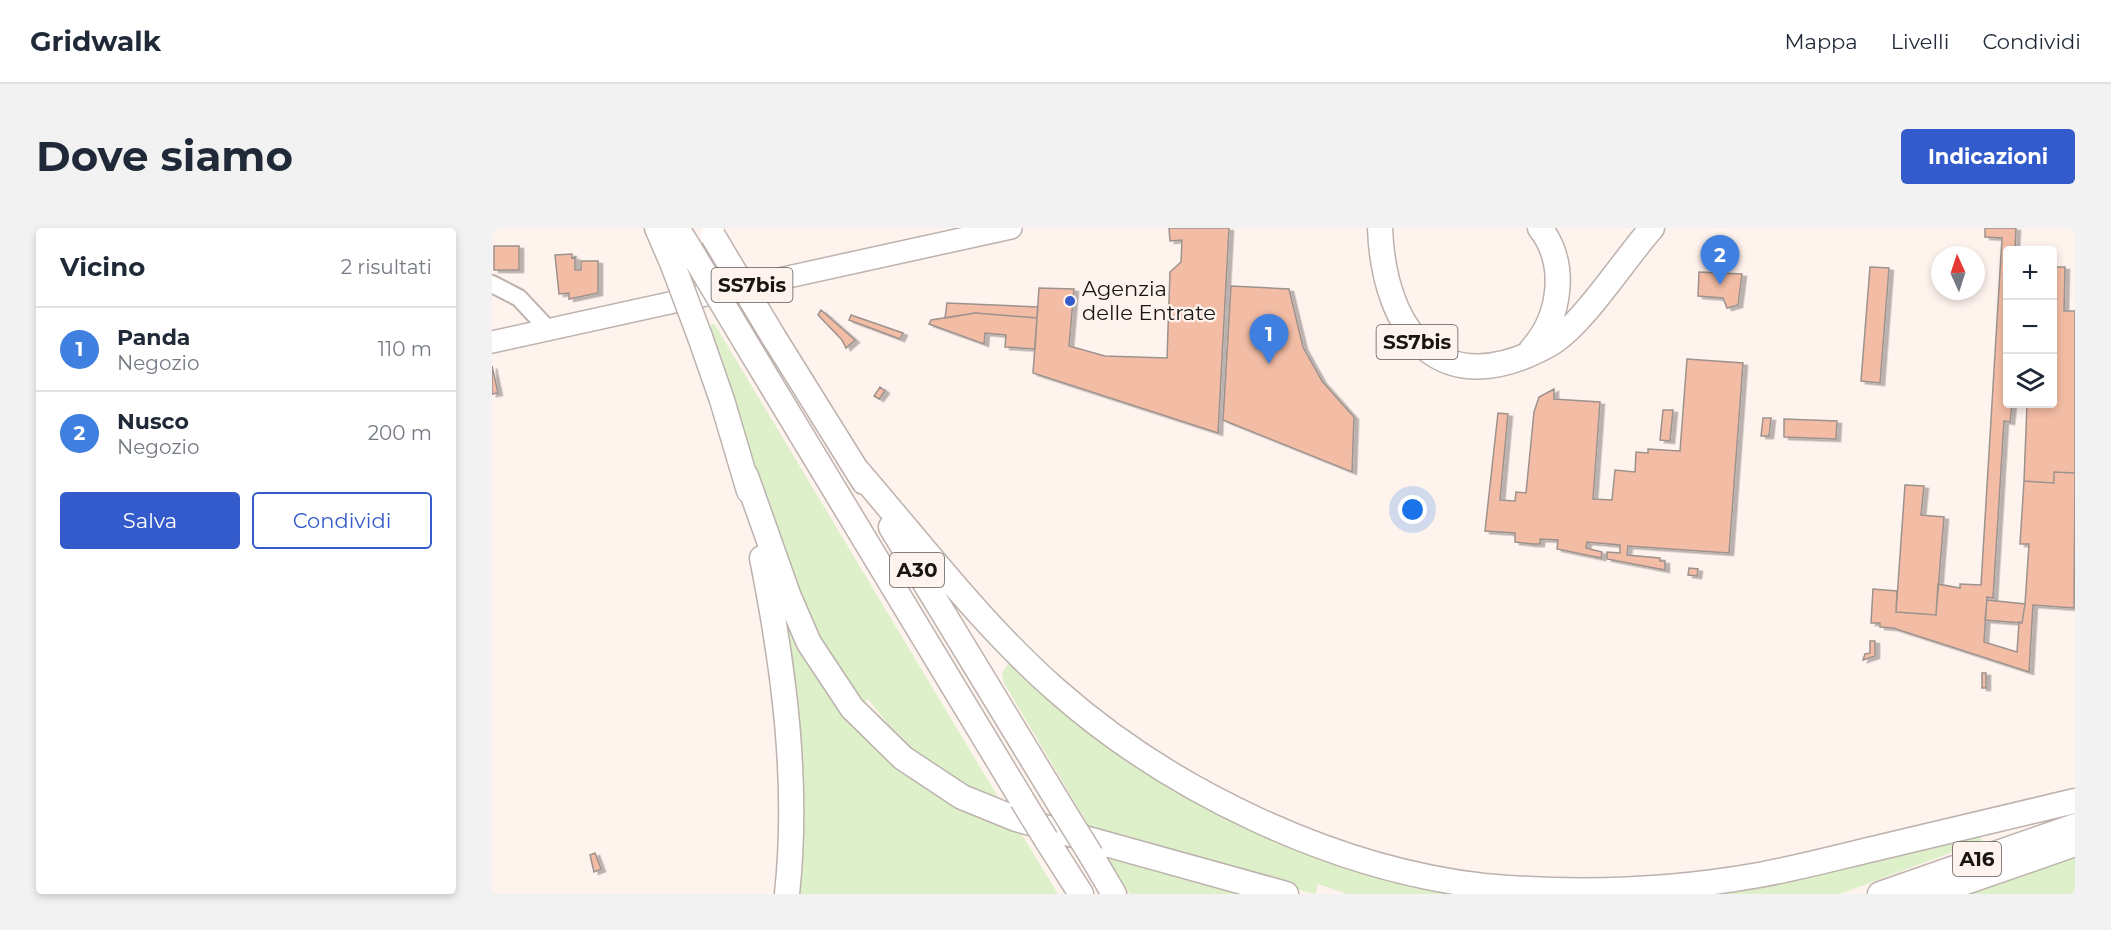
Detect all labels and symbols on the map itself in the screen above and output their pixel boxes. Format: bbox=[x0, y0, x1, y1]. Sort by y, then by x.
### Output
pin: 2 bbox=[1700, 236, 1740, 285]
north arrow bbox=[1931, 246, 1985, 300]
road number: SS7bis bbox=[712, 268, 792, 302]
place label: Agenzia delle Entrate bbox=[1082, 276, 1216, 325]
marker: Agenzia delle Entrate bbox=[1063, 294, 1077, 308]
pin: 1 bbox=[1250, 314, 1288, 364]
road number: SS7bis bbox=[1376, 325, 1458, 359]
your location bbox=[1398, 495, 1427, 524]
road number: A30 bbox=[890, 553, 944, 587]
road number: A16 bbox=[1953, 842, 2001, 876]

